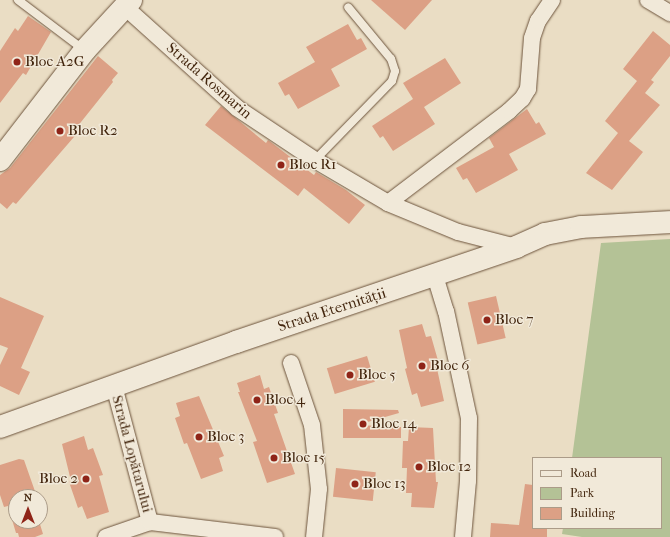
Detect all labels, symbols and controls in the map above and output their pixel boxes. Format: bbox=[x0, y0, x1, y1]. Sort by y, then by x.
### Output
street label: Strada Rosmarin bbox=[163, 39, 255, 123]
place label: Bloc A2G bbox=[25, 53, 84, 71]
marker: Bloc A2G bbox=[12, 57, 22, 67]
place label: Bloc R2 bbox=[68, 122, 118, 140]
marker: Bloc R2 bbox=[55, 126, 65, 136]
place label: Bloc R1 bbox=[289, 156, 336, 174]
marker: Bloc R1 bbox=[276, 160, 286, 170]
street label: Strada Eternității bbox=[276, 284, 388, 336]
place label: Bloc 7 bbox=[495, 311, 533, 329]
marker: Bloc 7 bbox=[482, 315, 492, 325]
place label: Bloc 6 bbox=[430, 357, 469, 375]
marker: Bloc 6 bbox=[417, 361, 427, 371]
place label: Bloc 5 bbox=[358, 366, 396, 384]
marker: Bloc 5 bbox=[345, 370, 355, 380]
place label: Bloc 4 bbox=[265, 391, 305, 409]
street label: Strada Lopătarului bbox=[108, 393, 156, 515]
marker: Bloc 4 bbox=[252, 395, 262, 405]
place label: Bloc 14 bbox=[371, 415, 416, 433]
marker: Bloc 14 bbox=[358, 419, 368, 429]
place label: Bloc 3 bbox=[207, 428, 244, 446]
marker: Bloc 3 bbox=[194, 432, 204, 442]
place label: Bloc 15 bbox=[282, 449, 325, 467]
marker: Bloc 15 bbox=[269, 453, 279, 463]
legend bbox=[532, 457, 662, 529]
place label: Bloc 12 bbox=[427, 458, 471, 476]
marker: Bloc 12 bbox=[414, 462, 424, 472]
text: Road bbox=[570, 466, 597, 480]
place label: Bloc 2 bbox=[39, 470, 78, 488]
marker: Bloc 2 bbox=[81, 474, 91, 484]
place label: Bloc 13 bbox=[363, 475, 406, 493]
marker: Bloc 13 bbox=[350, 479, 360, 489]
text: Park bbox=[570, 486, 594, 500]
north arrow bbox=[8, 489, 48, 529]
text: N bbox=[24, 491, 32, 504]
text: Building bbox=[570, 506, 615, 520]

